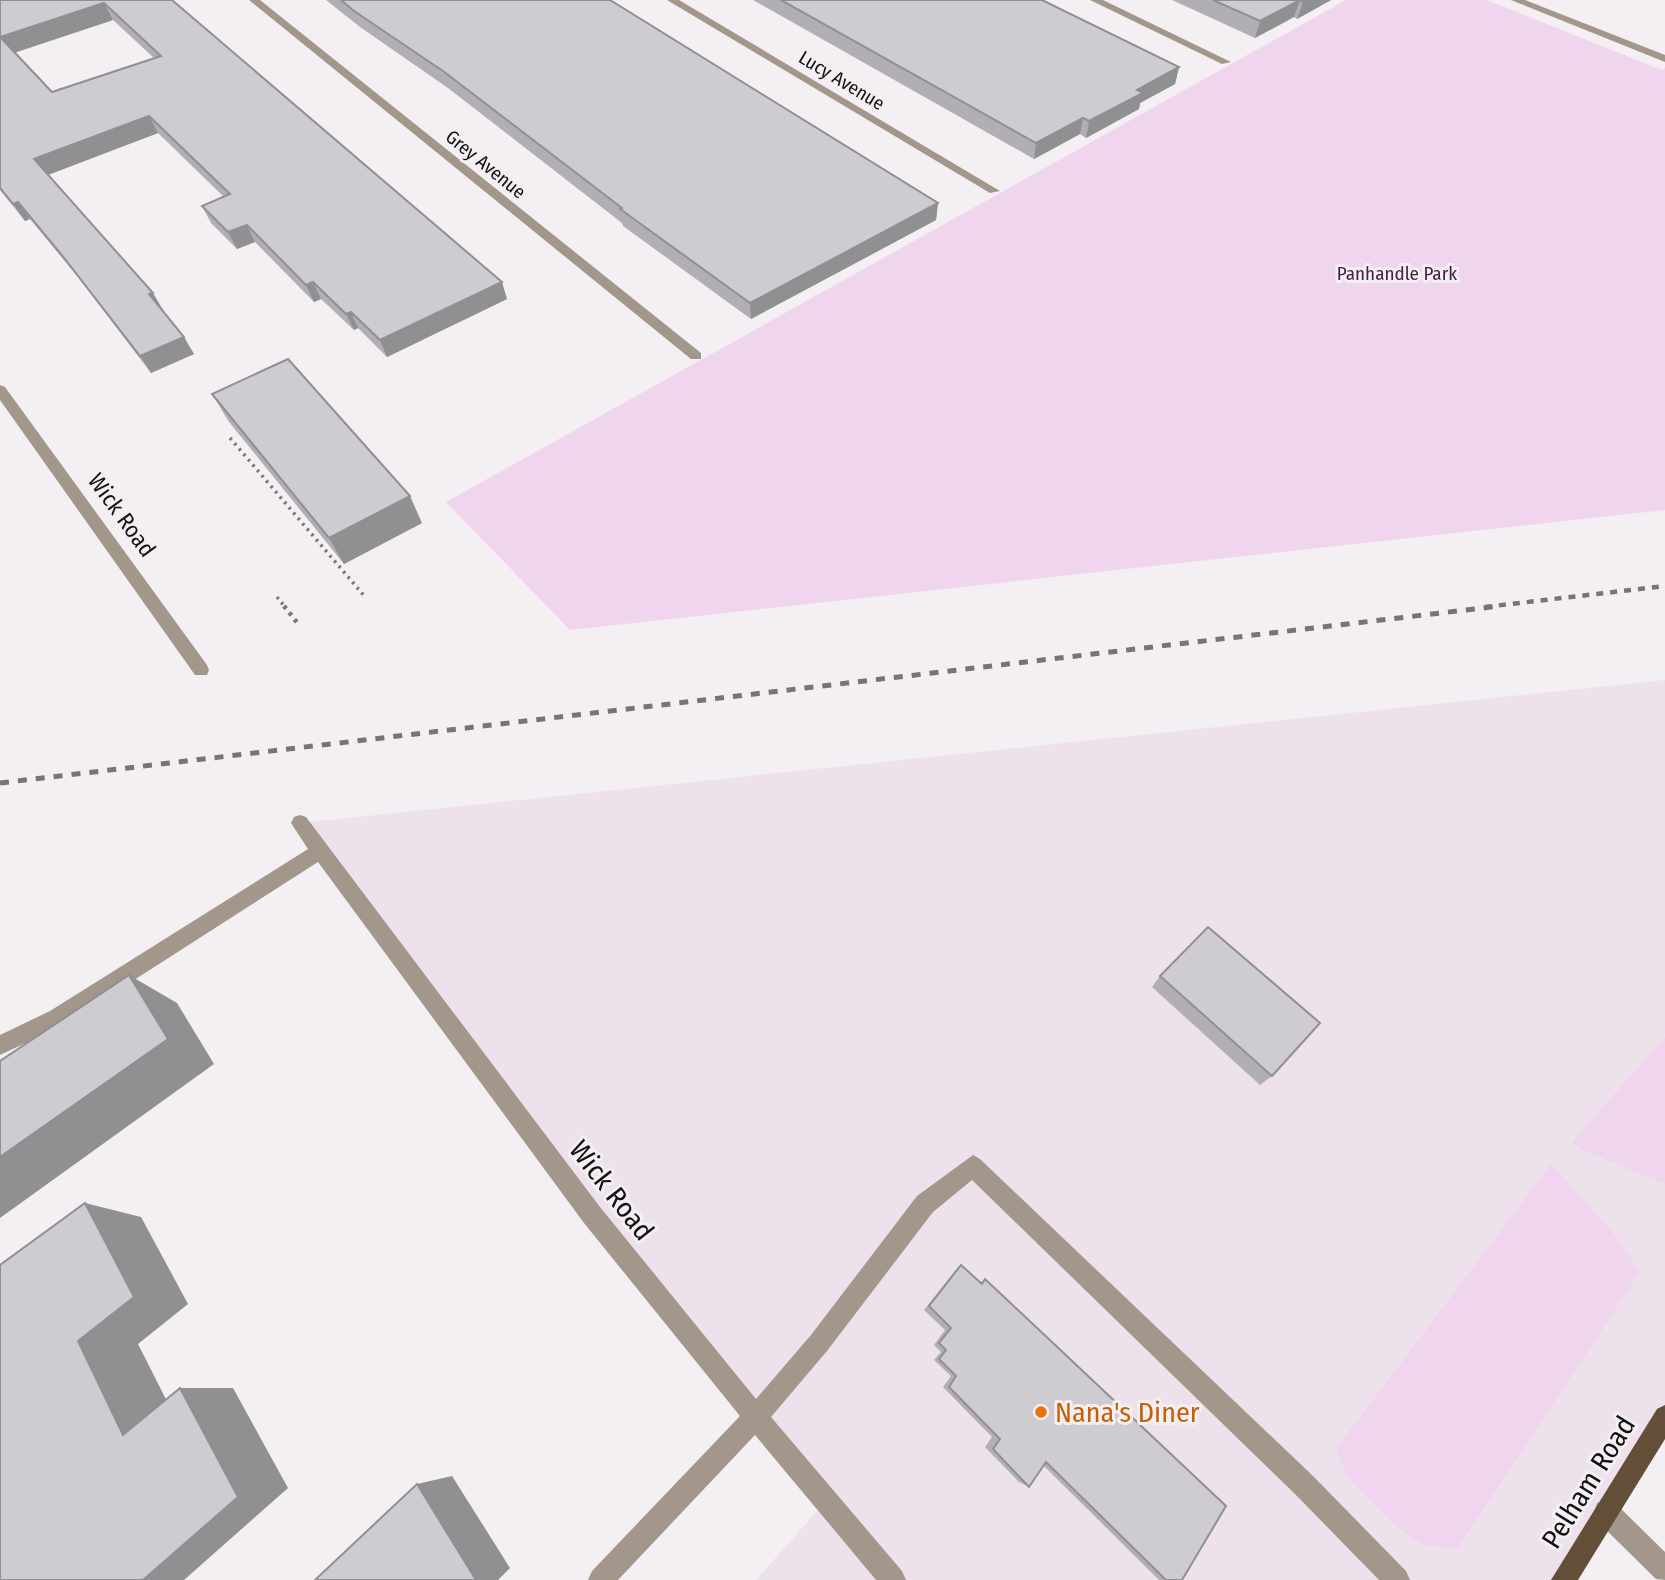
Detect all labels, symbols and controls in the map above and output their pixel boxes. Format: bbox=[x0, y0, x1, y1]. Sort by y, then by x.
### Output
street label: Lucy Avenue bbox=[795, 46, 889, 115]
street label: Grey Avenue bbox=[441, 125, 530, 204]
park label: Panhandle Park bbox=[1337, 262, 1457, 285]
street label: Wick Road bbox=[82, 468, 162, 562]
street label: Wick Road bbox=[562, 1134, 661, 1247]
place label: Nana's Diner bbox=[1055, 1396, 1200, 1429]
marker: Nana's Diner bbox=[1033, 1404, 1049, 1420]
street label: Pelham Road bbox=[1535, 1410, 1642, 1554]

